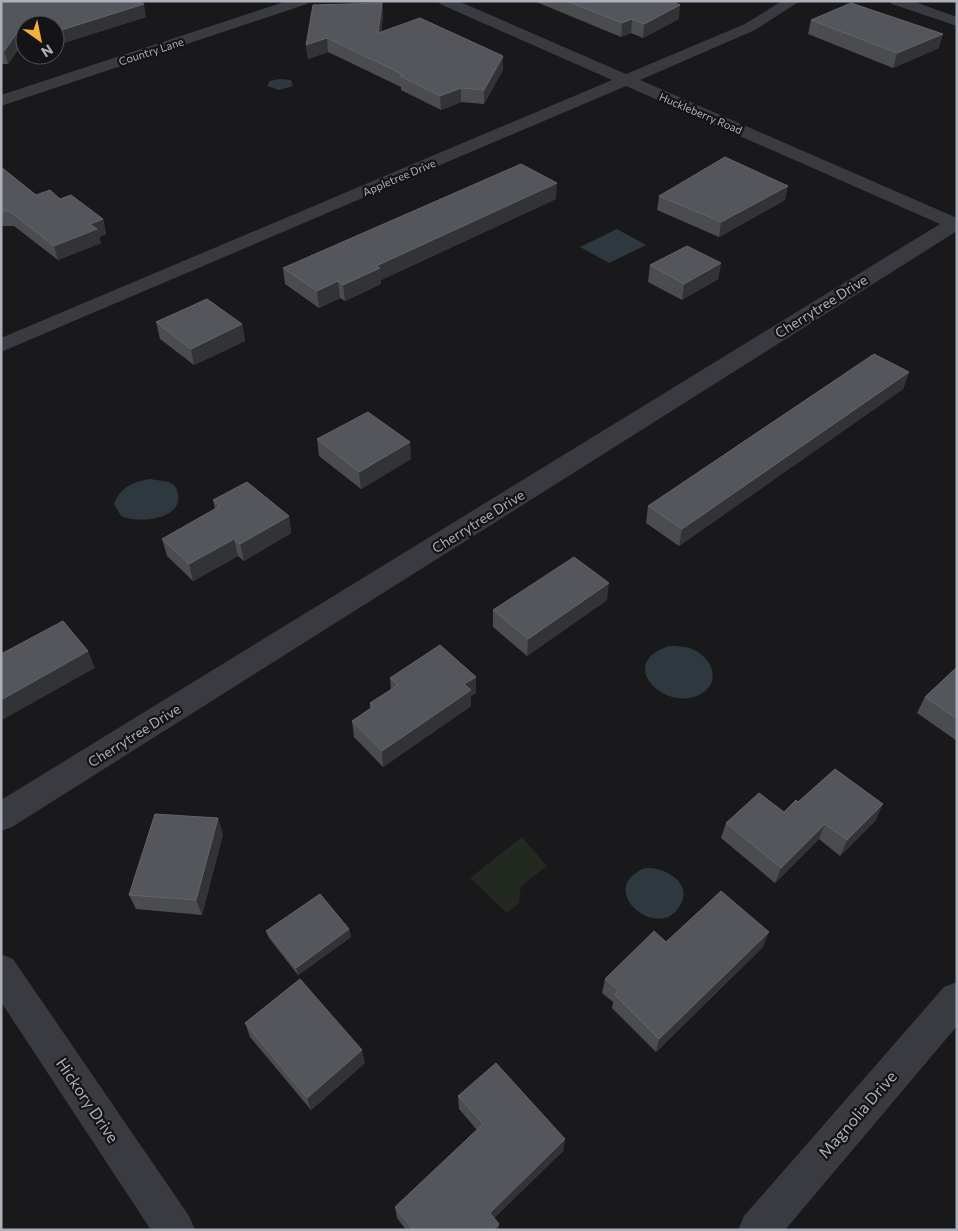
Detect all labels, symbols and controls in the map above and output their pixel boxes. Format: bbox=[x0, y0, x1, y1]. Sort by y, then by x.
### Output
north arrow bbox=[15, 15, 65, 65]
street label: Country Lane bbox=[117, 34, 185, 68]
text: N bbox=[38, 41, 56, 61]
street label: Huckleberry Road bbox=[658, 90, 744, 136]
street label: Appletree Drive bbox=[361, 156, 438, 198]
street label: Cherrytree Drive bbox=[772, 271, 870, 341]
street label: Cherrytree Drive bbox=[429, 486, 527, 556]
street label: Cherrytree Drive bbox=[85, 700, 183, 770]
street label: Hickory Drive bbox=[53, 1054, 123, 1146]
street label: Magnolia Drive bbox=[814, 1067, 900, 1161]

